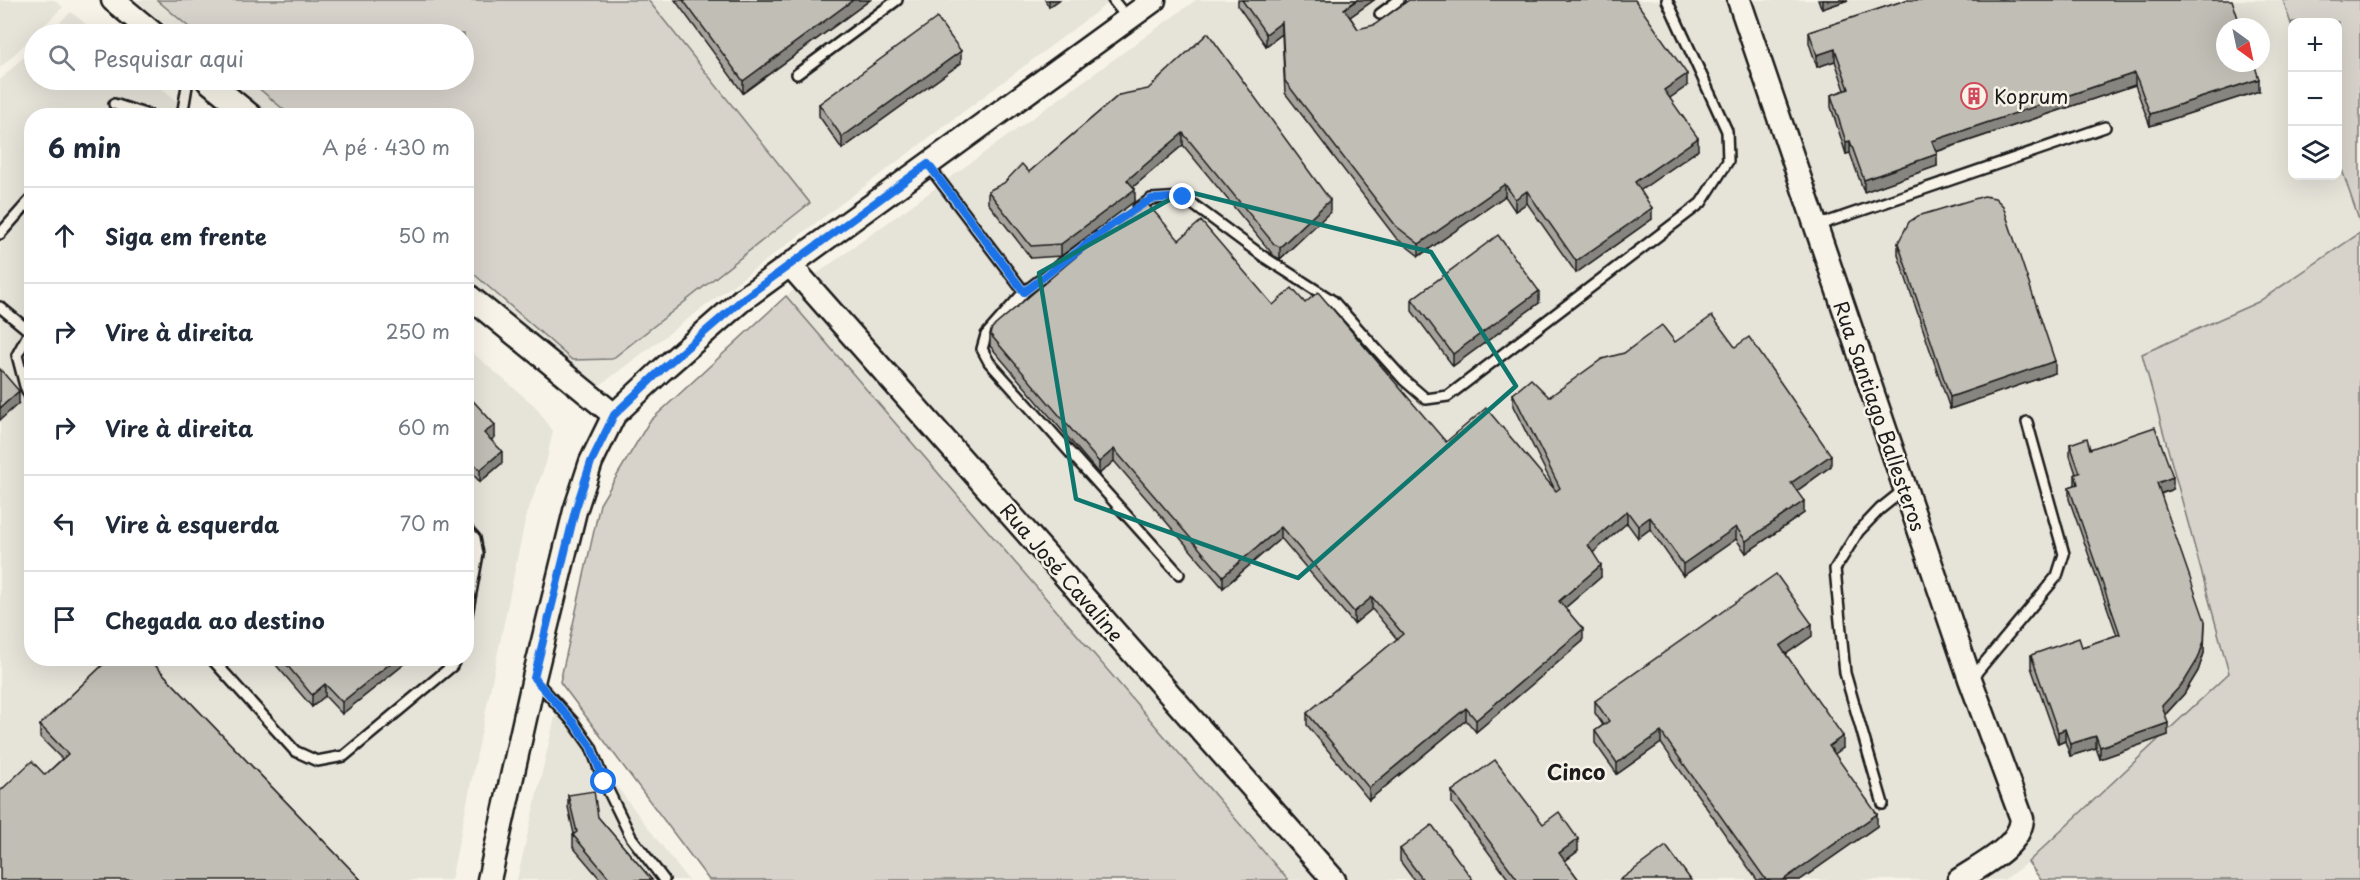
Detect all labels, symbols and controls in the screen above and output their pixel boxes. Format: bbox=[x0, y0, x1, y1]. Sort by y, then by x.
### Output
north arrow bbox=[2216, 18, 2270, 72]
map controls bbox=[2288, 18, 2342, 180]
button: + bbox=[2288, 18, 2342, 72]
search box bbox=[24, 24, 474, 90]
icon: search bbox=[45, 41, 78, 74]
text: Pesquisar aqui bbox=[93, 41, 244, 74]
button: − bbox=[2288, 72, 2342, 126]
building icon: Koprum bbox=[1959, 81, 1989, 111]
place label: Koprum bbox=[1994, 81, 2069, 111]
button: layers bbox=[2288, 126, 2342, 180]
text: 6 min bbox=[48, 128, 121, 167]
text: A pé · 430 m bbox=[322, 132, 450, 162]
route end bbox=[1169, 183, 1195, 209]
icon: ahead bbox=[48, 219, 81, 252]
text: Siga em frente bbox=[105, 219, 267, 252]
text: 50 m bbox=[398, 220, 450, 250]
street label: Rua Santiago Ballesteros bbox=[1826, 297, 1934, 535]
icon: right bbox=[48, 315, 81, 348]
text: Vire à direita bbox=[105, 315, 253, 348]
text: 250 m bbox=[386, 316, 450, 346]
icon: right bbox=[48, 411, 81, 444]
text: Vire à direita bbox=[105, 411, 253, 444]
text: 60 m bbox=[398, 412, 450, 442]
street label: Rua José Cavaline bbox=[993, 496, 1131, 648]
icon: left bbox=[48, 507, 81, 540]
text: Vire à esquerda bbox=[105, 507, 279, 540]
text: 70 m bbox=[400, 508, 450, 538]
icon: arrive bbox=[48, 603, 81, 636]
text: Chegada ao destino bbox=[105, 603, 325, 636]
district label: Cinco bbox=[1547, 755, 1605, 787]
route start bbox=[590, 768, 616, 794]

